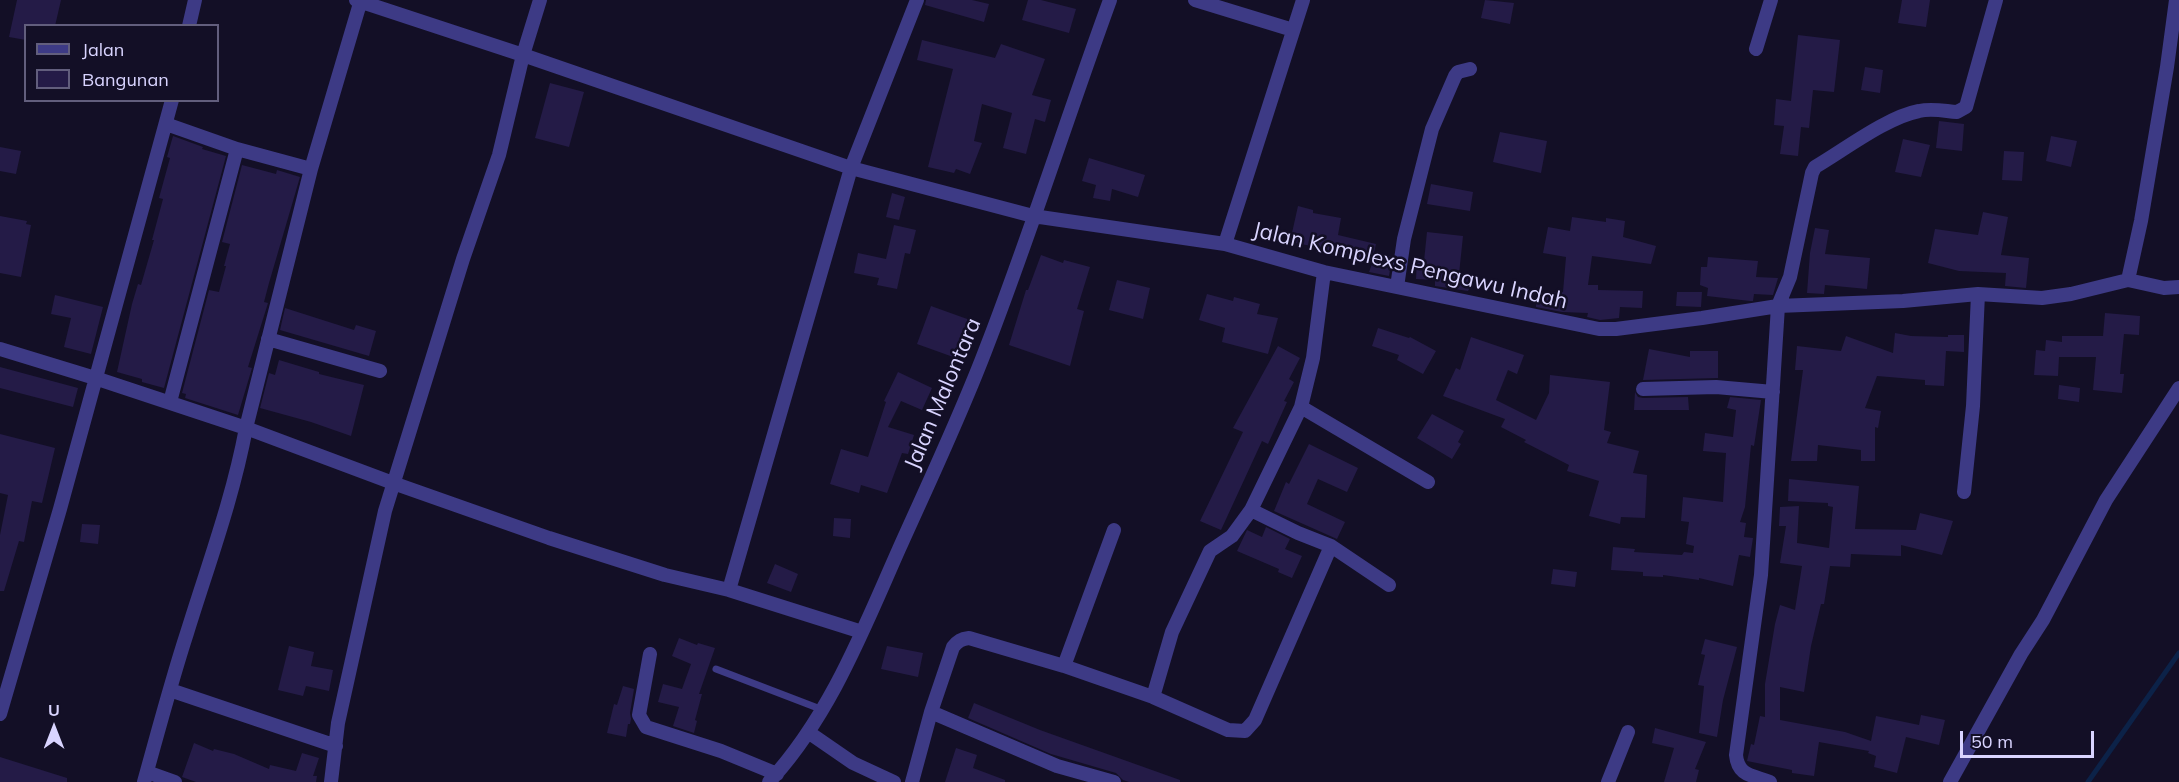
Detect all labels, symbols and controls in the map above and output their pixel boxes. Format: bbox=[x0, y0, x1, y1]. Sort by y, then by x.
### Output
legend bbox=[24, 24, 219, 102]
text: Jalan bbox=[82, 38, 124, 61]
text: Bangunan bbox=[82, 68, 169, 91]
street label: Jalan Komplexs Pengawu Indah bbox=[1250, 217, 1570, 315]
street label: Jalan Malontara bbox=[899, 314, 987, 474]
north arrow bbox=[24, 698, 84, 758]
text: U bbox=[48, 700, 60, 720]
scale bar bbox=[1963, 719, 2096, 757]
text: 50 m bbox=[1971, 730, 2013, 753]

